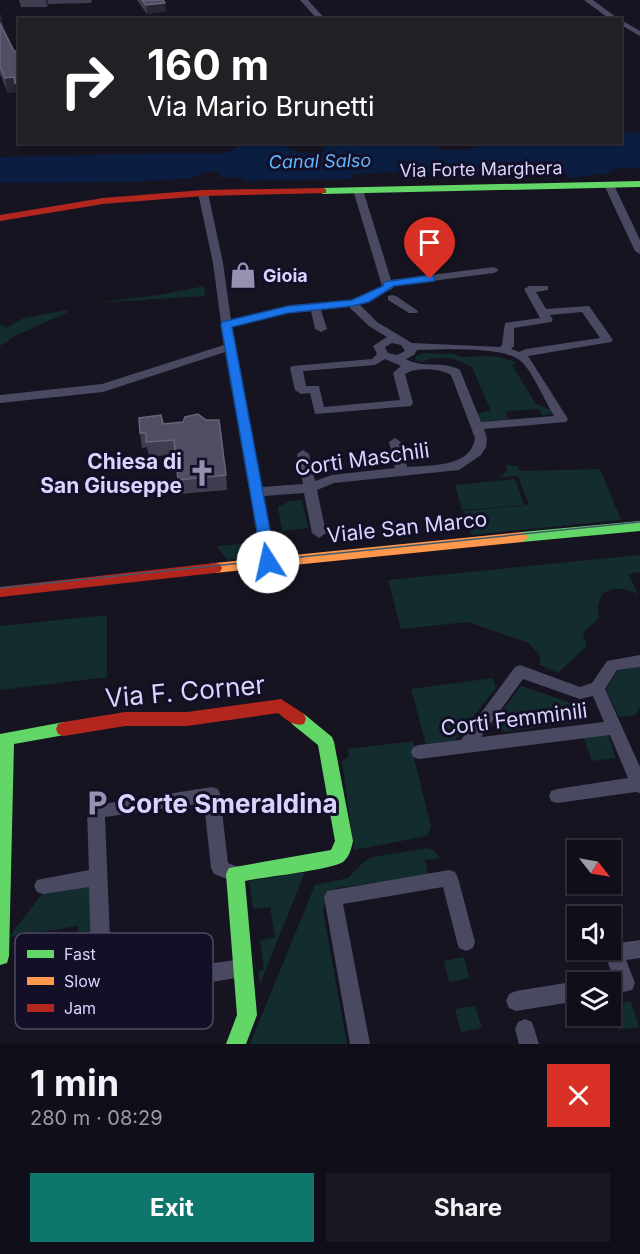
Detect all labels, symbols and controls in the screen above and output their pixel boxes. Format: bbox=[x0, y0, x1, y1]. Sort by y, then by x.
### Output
text: 160 m bbox=[147, 39, 269, 90]
icon: right bbox=[48, 42, 126, 120]
text: Via Mario Brunetti bbox=[147, 90, 374, 123]
water label: Canal Salso bbox=[269, 150, 371, 172]
street label: Via Forte Marghera bbox=[399, 157, 563, 181]
pin bbox=[404, 217, 455, 279]
icon: arrive bbox=[413, 226, 446, 259]
shop icon: Gioia bbox=[228, 260, 258, 290]
place label: Gioia bbox=[263, 265, 308, 286]
street label: Corti Maschili bbox=[293, 437, 431, 481]
place label: Chiesa di San Giuseppe bbox=[40, 449, 182, 498]
church icon: Chiesa di San Giuseppe bbox=[187, 458, 217, 488]
street label: Viale San Marco bbox=[326, 506, 488, 548]
position arrow bbox=[236, 530, 300, 594]
street label: Via F. Corner bbox=[104, 669, 267, 713]
street label: Corti Femminili bbox=[439, 698, 589, 740]
parking icon: Corte Smeraldina bbox=[82, 788, 112, 818]
place label: Corte Smeraldina bbox=[117, 788, 338, 819]
north arrow bbox=[567, 840, 621, 894]
map controls bbox=[567, 840, 621, 1026]
button: sound bbox=[567, 906, 621, 960]
legend bbox=[15, 933, 213, 1029]
text: Fast bbox=[64, 944, 96, 964]
text: Slow bbox=[64, 971, 101, 991]
button: layers bbox=[567, 972, 621, 1026]
text: Jam bbox=[64, 998, 96, 1018]
text: 1 min bbox=[30, 1061, 119, 1105]
button: close bbox=[547, 1064, 610, 1127]
text: 280 m · 08:29 bbox=[30, 1106, 163, 1130]
button: Exit bbox=[30, 1173, 314, 1242]
button: Share bbox=[326, 1173, 610, 1242]

